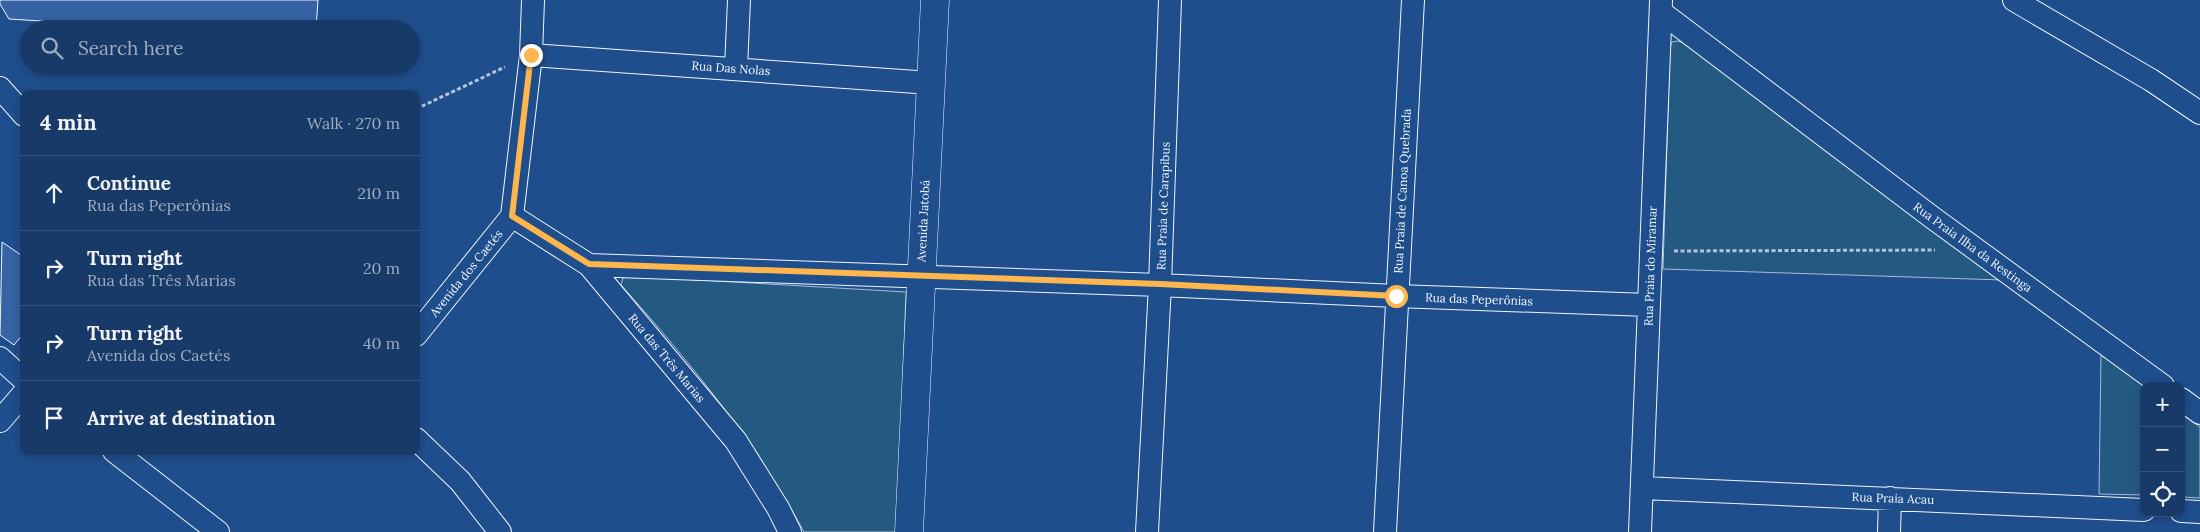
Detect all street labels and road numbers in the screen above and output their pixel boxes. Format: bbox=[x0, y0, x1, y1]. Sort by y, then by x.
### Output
street label: Rua Das Nolas bbox=[691, 58, 771, 78]
street label: Rua Praia de Canoa Quebrada bbox=[1390, 108, 1414, 274]
street label: Rua Praia de Carapibus bbox=[1153, 141, 1173, 270]
street label: Avenida Jatobá bbox=[913, 180, 933, 263]
street label: Rua Praia Ilha da Restinga bbox=[1911, 199, 2035, 295]
street label: Rua Praia do Miramar bbox=[1640, 205, 1660, 326]
street label: Avenida dos Caetés bbox=[426, 226, 506, 320]
street label: Rua das Peperônias bbox=[1425, 290, 1534, 308]
street label: Rua das Três Marias bbox=[625, 310, 709, 406]
street label: Rua Praia Acau bbox=[1852, 489, 1934, 507]

